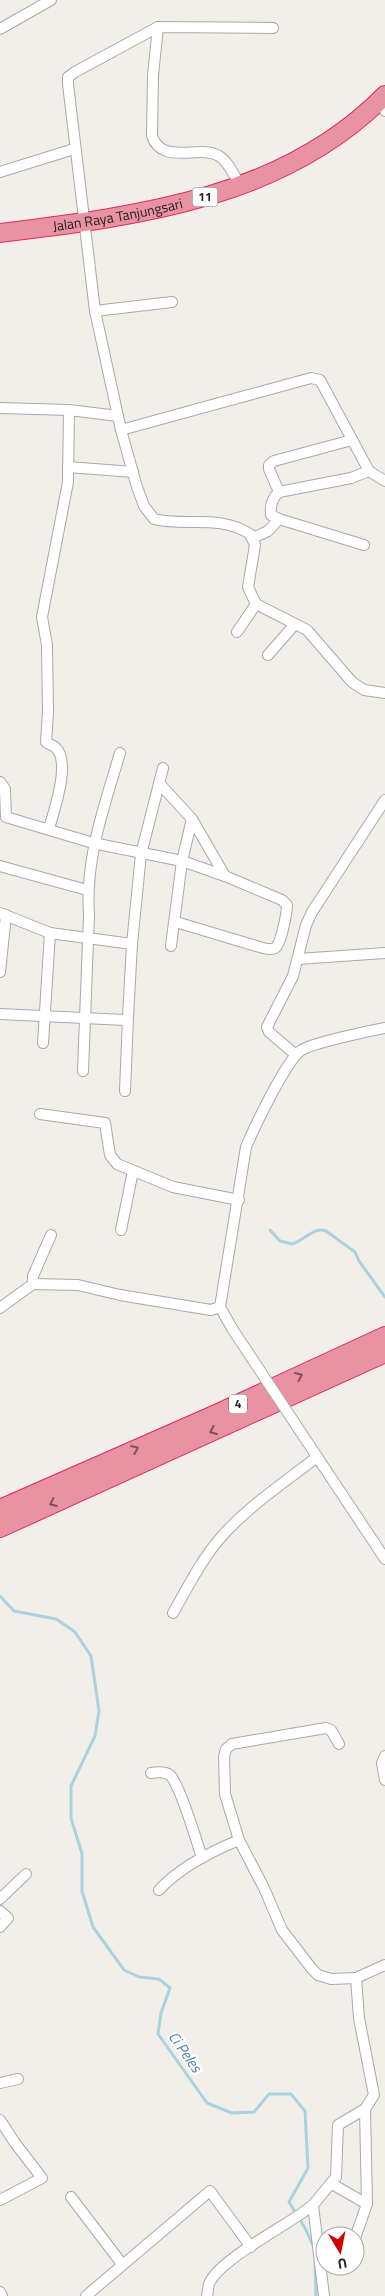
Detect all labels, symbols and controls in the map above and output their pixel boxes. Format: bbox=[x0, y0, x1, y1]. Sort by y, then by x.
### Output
road number: 11 bbox=[192, 188, 218, 206]
street label: Jalan Raya Tanjungsari bbox=[51, 192, 185, 236]
one-way arrow bbox=[294, 1372, 303, 1382]
road number: 4 bbox=[229, 1395, 247, 1414]
one-way arrow bbox=[209, 1424, 218, 1435]
one-way arrow bbox=[130, 1444, 139, 1455]
one-way arrow bbox=[49, 1497, 58, 1507]
water label: Ci Peles bbox=[163, 2026, 209, 2078]
north arrow bbox=[315, 2226, 365, 2276]
text: U bbox=[336, 2253, 349, 2275]

